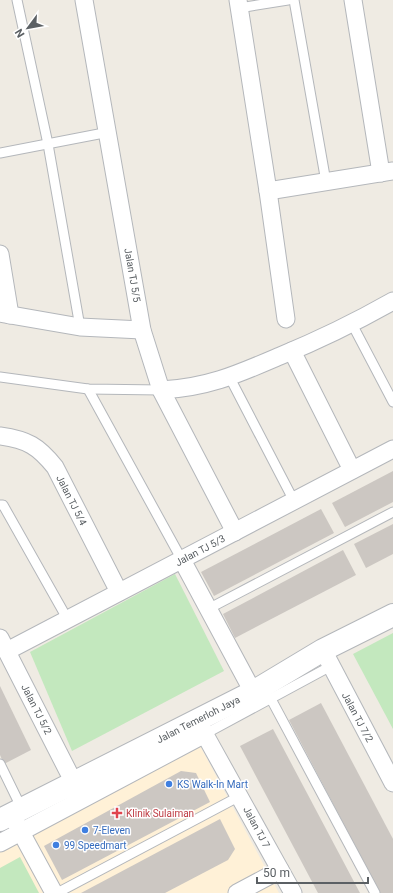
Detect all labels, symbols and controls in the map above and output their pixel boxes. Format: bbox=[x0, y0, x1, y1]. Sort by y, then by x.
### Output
north arrow bbox=[8, 8, 48, 48]
text: N bbox=[12, 26, 28, 40]
street label: Jalan TJ 5/5 bbox=[122, 247, 143, 303]
street label: Jalan TJ 5/4 bbox=[54, 473, 89, 527]
street label: Jalan TJ 5/3 bbox=[173, 533, 227, 568]
street label: Jalan TJ 5/2 bbox=[19, 682, 54, 736]
street label: Jalan TJ 7/2 bbox=[340, 690, 375, 744]
street label: Jalan Temerloh Jaya bbox=[155, 694, 242, 745]
marker: KS Walk-In Mart bbox=[164, 779, 174, 789]
place label: KS Walk-In Mart bbox=[177, 779, 248, 790]
street label: Jalan TJ 7 bbox=[241, 805, 272, 850]
marker: Klinik Sulaiman bbox=[111, 807, 123, 819]
place label: Klinik Sulaiman bbox=[126, 808, 194, 819]
marker: 7-Eleven bbox=[80, 825, 90, 835]
place label: 7-Eleven bbox=[93, 825, 130, 836]
marker: 99 Speedmart bbox=[51, 840, 61, 850]
place label: 99 Speedmart bbox=[64, 840, 127, 851]
scale bar bbox=[257, 859, 368, 885]
text: 50 m bbox=[263, 866, 290, 880]

